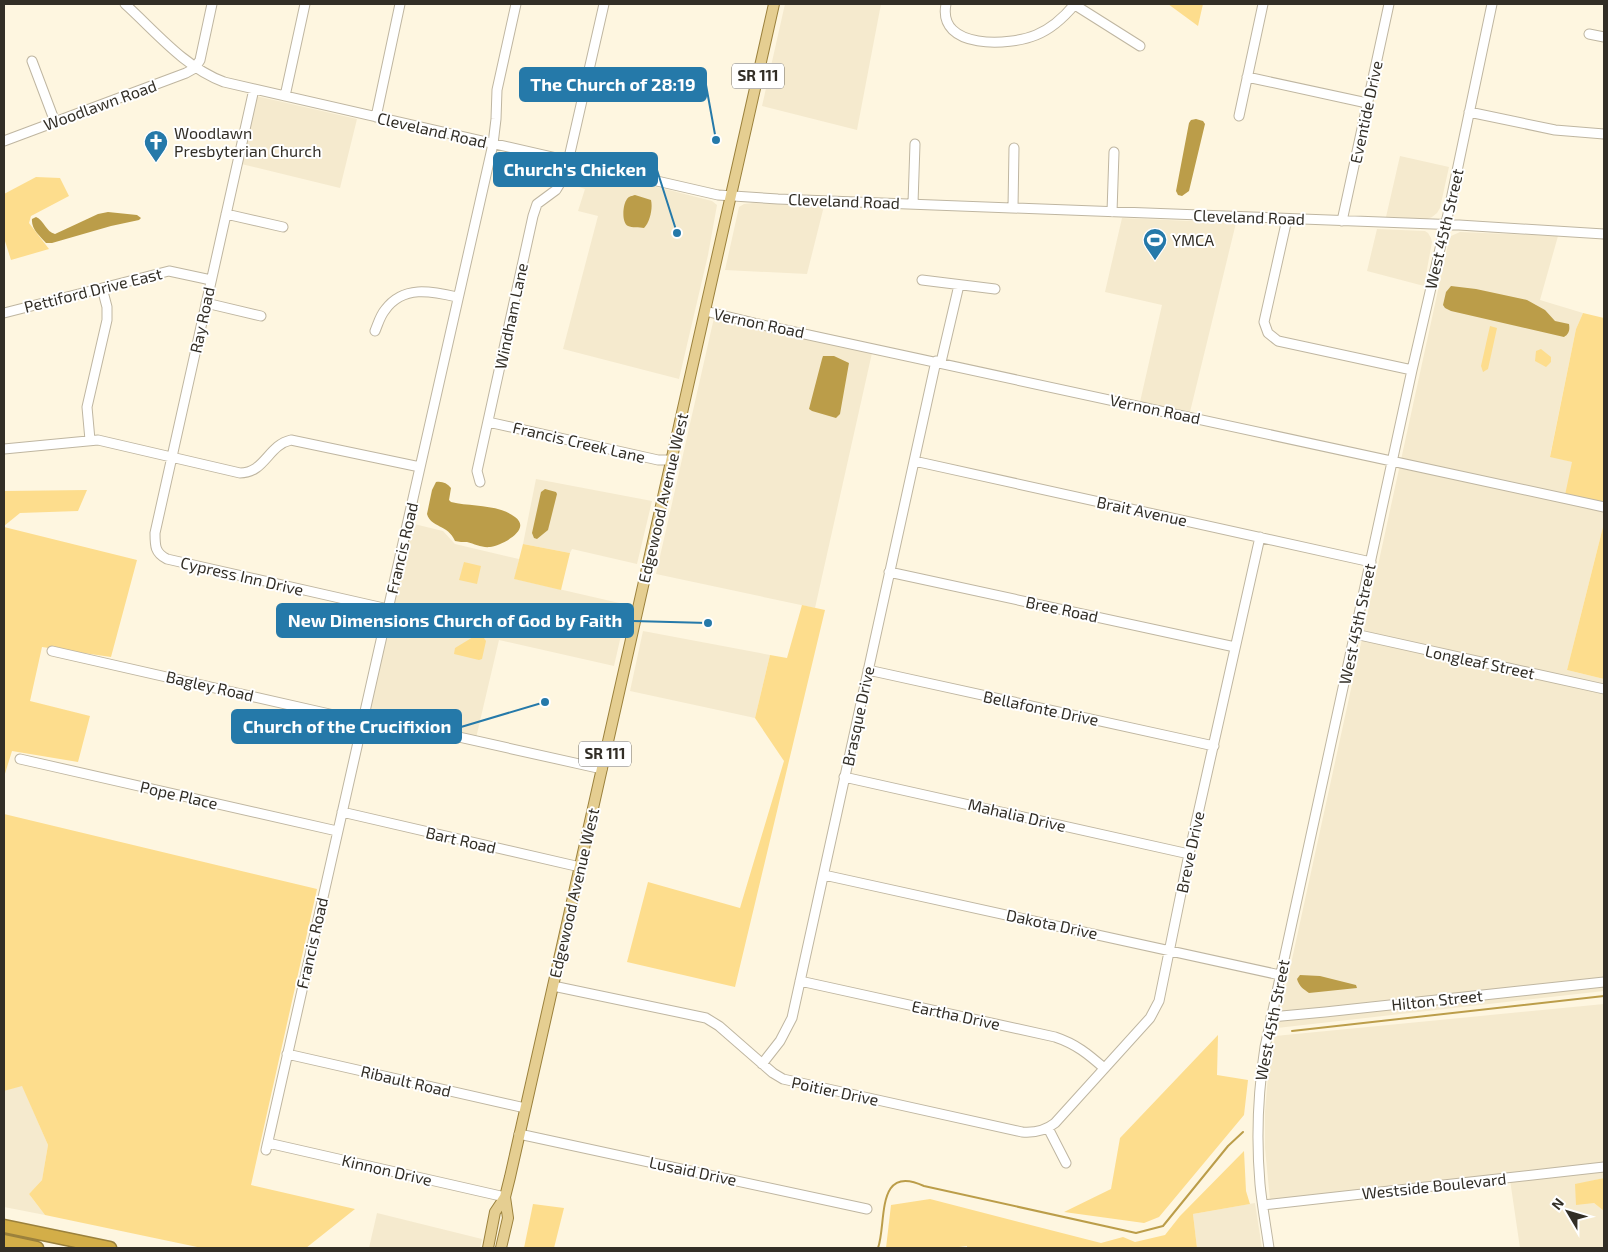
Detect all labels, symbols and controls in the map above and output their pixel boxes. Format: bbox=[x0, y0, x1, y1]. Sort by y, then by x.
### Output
street label: Eventide Drive bbox=[1345, 59, 1386, 165]
road number: SR 111 bbox=[732, 64, 784, 88]
callout: The Church of 28:19 bbox=[520, 68, 706, 101]
text: The Church of 28:19 bbox=[530, 73, 696, 95]
street label: Woodlawn Road bbox=[41, 75, 159, 134]
street label: Cleveland Road bbox=[376, 108, 489, 151]
place label: Woodlawn Presbyterian Church bbox=[174, 123, 321, 160]
church icon: Woodlawn Presbyterian Church bbox=[143, 129, 169, 163]
callout: Church's Chicken bbox=[494, 153, 657, 186]
text: Church's Chicken bbox=[504, 158, 646, 180]
street label: West 45th Street bbox=[1420, 167, 1467, 291]
street label: Cleveland Road bbox=[788, 189, 900, 212]
street label: Cleveland Road bbox=[1193, 205, 1305, 228]
sports icon: YMCA bbox=[1142, 227, 1168, 261]
place label: YMCA bbox=[1172, 230, 1214, 249]
street label: Windham Lane bbox=[490, 261, 531, 371]
street label: Pettiford Drive East bbox=[22, 263, 164, 316]
street label: Ray Road bbox=[185, 285, 218, 355]
street label: Vernon Road bbox=[712, 304, 806, 341]
street label: Vernon Road bbox=[1108, 390, 1202, 427]
street label: Edgewood Avenue West bbox=[634, 411, 691, 585]
street label: Francis Creek Lane bbox=[511, 417, 647, 466]
street label: Brait Avenue bbox=[1095, 492, 1189, 529]
street label: Francis Road bbox=[382, 500, 421, 595]
street label: Cypress Inn Drive bbox=[179, 552, 305, 599]
street label: West 45th Street bbox=[1334, 562, 1379, 686]
street label: Bree Road bbox=[1024, 592, 1100, 625]
callout: New Dimensions Church of God by Faith bbox=[277, 604, 633, 637]
text: New Dimensions Church of God by Faith bbox=[288, 609, 622, 631]
street label: Longleaf Street bbox=[1424, 641, 1537, 682]
street label: Brasque Drive bbox=[838, 664, 877, 768]
street label: Bagley Road bbox=[164, 666, 256, 705]
street label: Bellafonte Drive bbox=[982, 686, 1100, 729]
callout: Church of the Crucifixion bbox=[232, 710, 461, 743]
text: Church of the Crucifixion bbox=[243, 715, 451, 737]
road number: SR 111 bbox=[579, 742, 631, 766]
street label: Pope Place bbox=[138, 776, 220, 813]
street label: Mahalia Drive bbox=[966, 794, 1068, 835]
street label: Edgewood Avenue West bbox=[545, 806, 602, 980]
street label: Breve Drive bbox=[1172, 809, 1207, 895]
street label: Bart Road bbox=[424, 822, 498, 857]
street label: Francis Road bbox=[292, 895, 331, 990]
street label: Dakota Drive bbox=[1005, 905, 1099, 942]
street label: West 45th Street bbox=[1250, 958, 1293, 1082]
street label: Hilton Street bbox=[1390, 985, 1484, 1014]
street label: Eartha Drive bbox=[910, 996, 1002, 1033]
street label: Ribault Road bbox=[359, 1061, 453, 1100]
street label: Poitier Drive bbox=[790, 1072, 880, 1109]
street label: Kinnon Drive bbox=[340, 1150, 434, 1189]
street label: Lusaid Drive bbox=[648, 1152, 739, 1189]
street label: Westside Boulevard bbox=[1361, 1168, 1507, 1203]
north arrow bbox=[1543, 1187, 1593, 1237]
text: N bbox=[1548, 1194, 1567, 1213]

